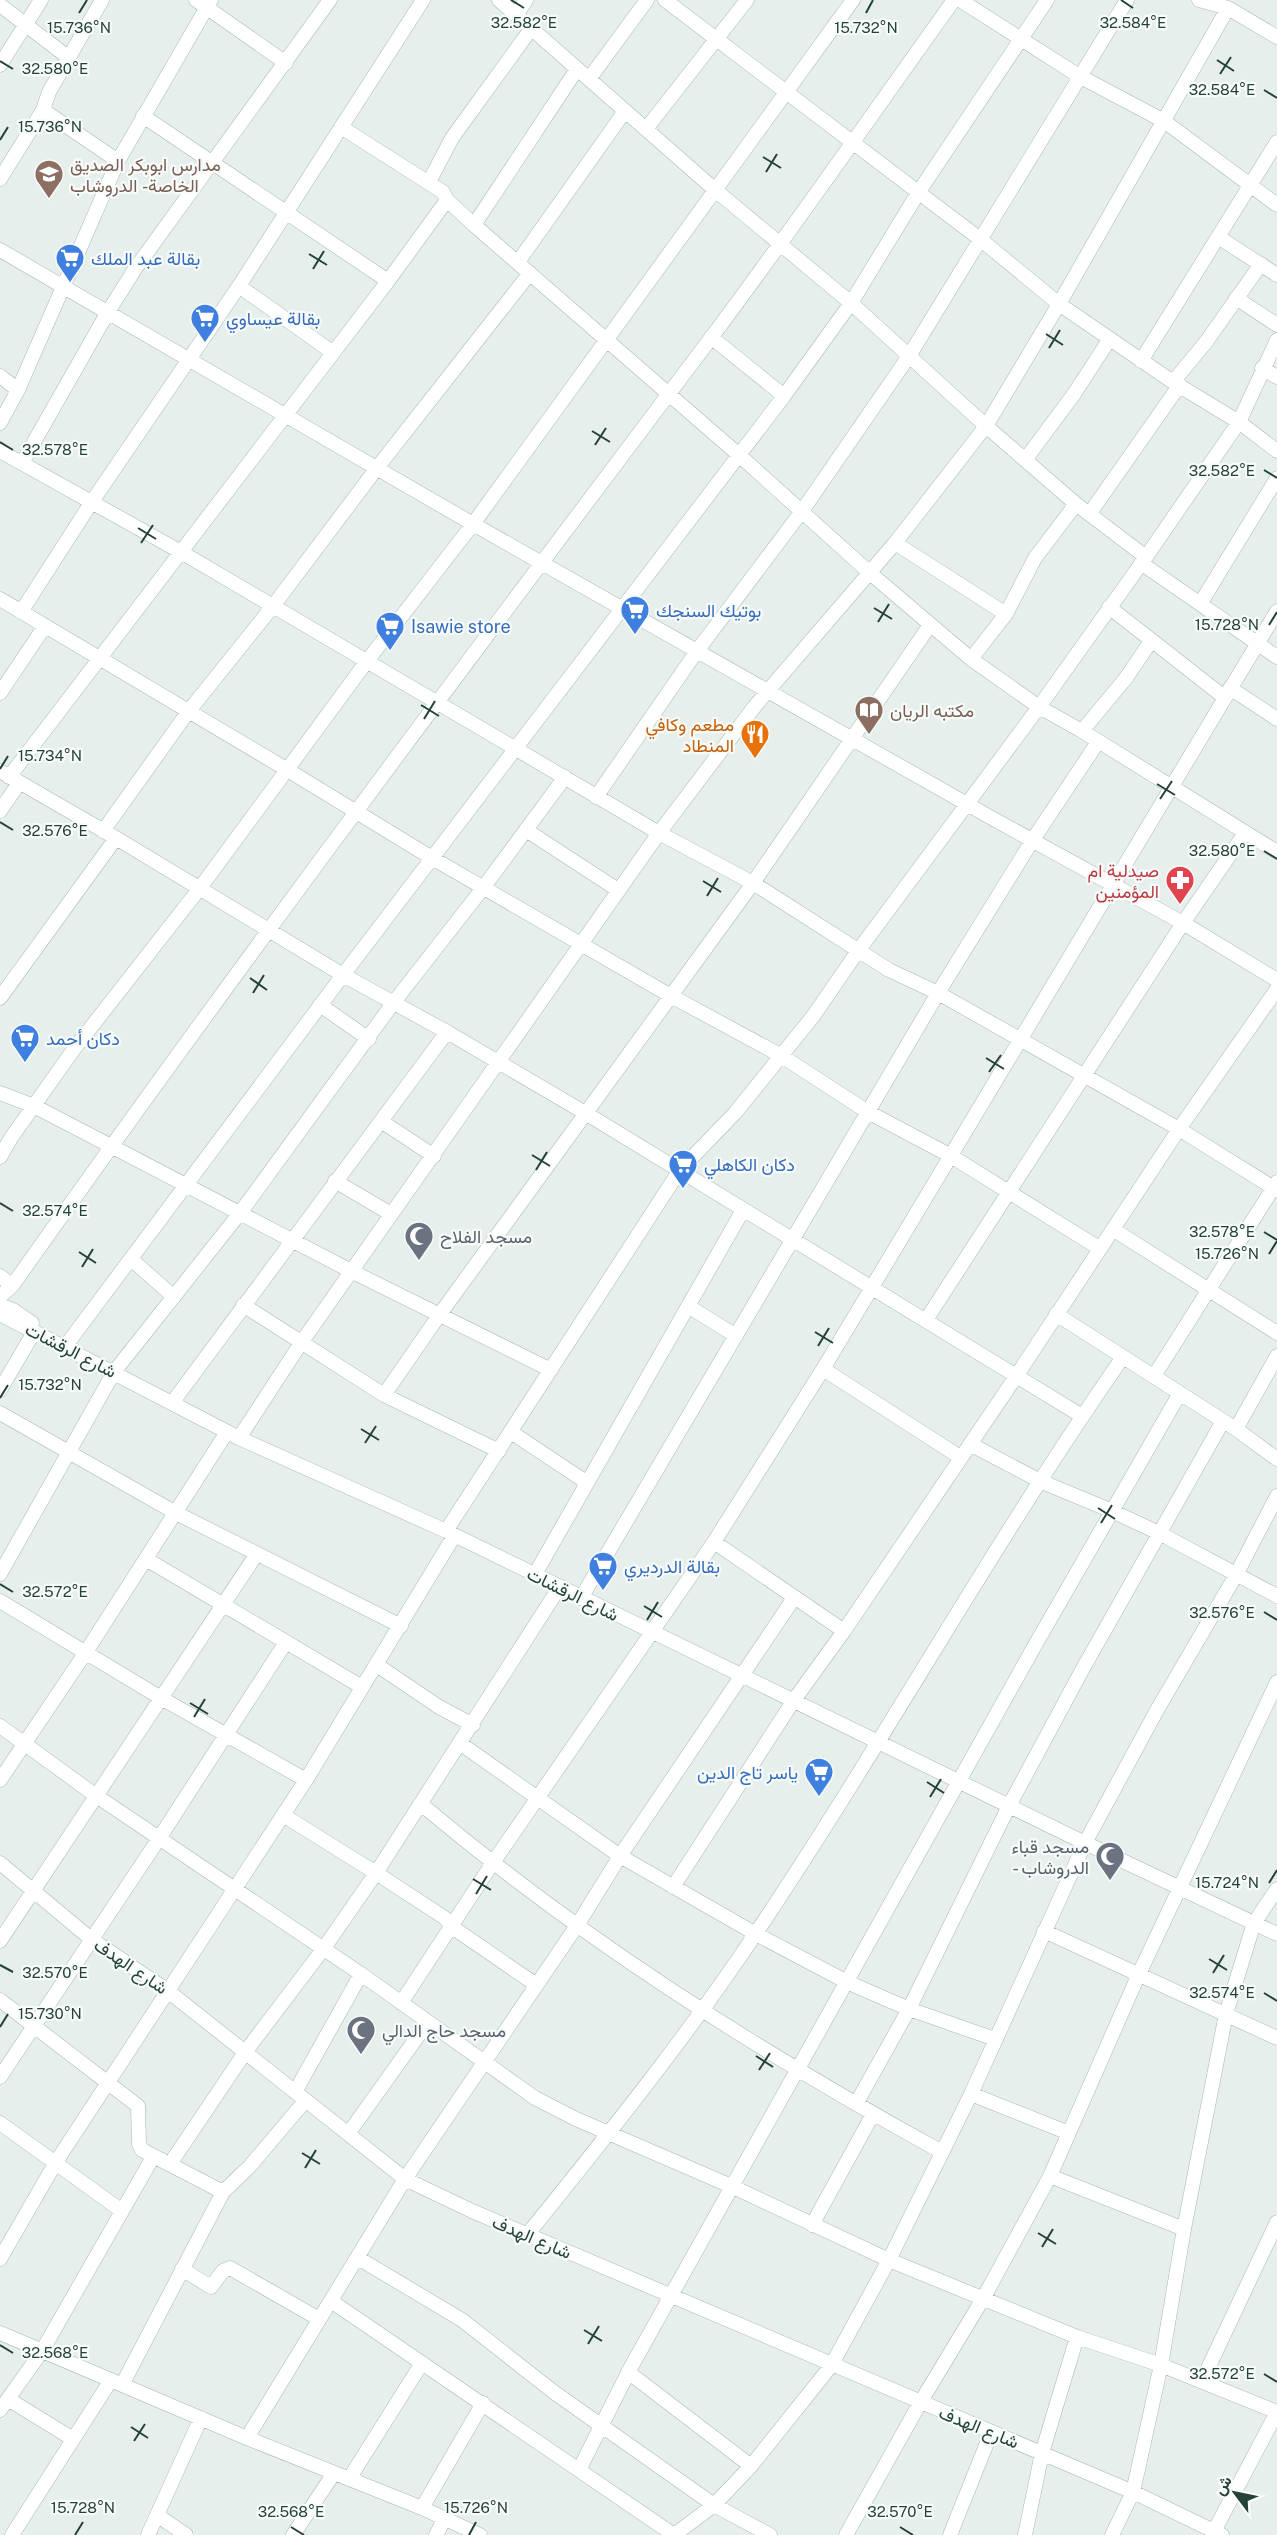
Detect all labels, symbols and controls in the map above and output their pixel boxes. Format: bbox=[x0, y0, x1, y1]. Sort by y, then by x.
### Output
text: 32.582°E bbox=[491, 14, 557, 31]
text: 32.584°E bbox=[1100, 14, 1166, 31]
text: 15.736°N bbox=[47, 19, 111, 36]
text: 15.732°N bbox=[834, 19, 898, 36]
text: 32.580°E bbox=[22, 60, 88, 77]
text: 32.584°E bbox=[1189, 81, 1255, 98]
text: 15.736°N bbox=[18, 118, 82, 135]
place label: مدارس ابوبكر الصديق الخاصة - الدروشاب bbox=[70, 154, 221, 197]
school or university icon: مدارس ابوبكر الصديق الخاصة - الدروشاب bbox=[33, 158, 65, 200]
supermarket icon: بقالة عبد الملك bbox=[54, 242, 86, 284]
place label: بقالة عبد الملك bbox=[91, 248, 200, 269]
supermarket icon: بقالة عيساوي bbox=[189, 302, 221, 344]
place label: بقالة عيساوي bbox=[226, 308, 320, 334]
text: 32.578°E bbox=[22, 441, 88, 458]
text: 32.582°E bbox=[1189, 462, 1255, 479]
supermarket icon: بوتيك السنجك bbox=[619, 594, 651, 636]
place label: بوتيك السنجك bbox=[656, 600, 761, 622]
supermarket icon: Isawie store bbox=[374, 610, 406, 652]
place label: Isawie store bbox=[411, 616, 511, 637]
text: 15.728°N bbox=[1195, 616, 1259, 633]
library icon: مكتبه الريان bbox=[853, 694, 885, 736]
place label: مكتبه الريان bbox=[890, 700, 974, 722]
place label: مطعم وكافي المنطاد bbox=[646, 714, 734, 756]
restaurant icon: مطعم وكافي المنطاد bbox=[739, 718, 771, 760]
text: 15.734°N bbox=[18, 747, 82, 764]
text: 32.576°E bbox=[22, 822, 88, 839]
text: 32.580°E bbox=[1189, 842, 1255, 859]
place label: صيدلية ام المؤمنين bbox=[1088, 860, 1159, 903]
pharmacy icon: صيدلية ام المؤمنين bbox=[1164, 864, 1196, 906]
supermarket icon: دكان أحمد bbox=[9, 1022, 41, 1064]
place label: دكان أحمد bbox=[46, 1028, 120, 1049]
supermarket icon: دكان الكاهلي bbox=[667, 1148, 699, 1190]
place label: دكان الكاهلي bbox=[704, 1154, 795, 1180]
text: 32.574°E bbox=[22, 1202, 88, 1219]
mosque icon: مسجد الفلاح bbox=[403, 1220, 435, 1262]
text: 32.578°E bbox=[1189, 1223, 1255, 1240]
place label: مسجد الفلاح bbox=[440, 1226, 532, 1249]
text: 15.726°N bbox=[1195, 1245, 1259, 1262]
street label: شارع الرقشات bbox=[21, 1318, 120, 1384]
text: 15.732°N bbox=[18, 1376, 82, 1393]
supermarket icon: بقالة الدرديري bbox=[587, 1550, 619, 1592]
place label: بقالة الدرديري bbox=[624, 1556, 720, 1582]
street label: شارع الرقشات bbox=[523, 1563, 622, 1627]
text: 32.572°E bbox=[22, 1583, 88, 1600]
text: 32.576°E bbox=[1189, 1604, 1255, 1621]
supermarket icon: ياسر تاج الدين bbox=[803, 1756, 835, 1798]
place label: ياسر تاج الدين bbox=[697, 1762, 798, 1785]
place label: مسجد قباء - الدروشاب bbox=[1012, 1836, 1089, 1879]
mosque icon: مسجد قباء - الدروشاب bbox=[1094, 1840, 1126, 1882]
text: 15.724°N bbox=[1195, 1874, 1259, 1891]
street label: شارع الهدف bbox=[89, 1934, 172, 2000]
text: 32.570°E bbox=[22, 1964, 88, 1981]
text: 32.574°E bbox=[1189, 1984, 1255, 2001]
text: 15.730°N bbox=[18, 2005, 82, 2022]
mosque icon: مسجد حاج الدالي bbox=[345, 2014, 377, 2056]
place label: مسجد حاج الدالي bbox=[382, 2020, 506, 2046]
street label: شارع الهدف bbox=[488, 2211, 575, 2265]
text: 32.568°E bbox=[22, 2344, 88, 2361]
text: 32.572°E bbox=[1189, 2365, 1255, 2382]
street label: شارع الهدف bbox=[935, 2402, 1022, 2454]
north arrow bbox=[1205, 2463, 1265, 2523]
text: ش bbox=[1210, 2472, 1236, 2499]
text: 15.728°N bbox=[51, 2499, 115, 2516]
text: 15.726°N bbox=[444, 2499, 508, 2516]
text: 32.568°E bbox=[258, 2503, 324, 2520]
text: 32.570°E bbox=[867, 2503, 933, 2520]

